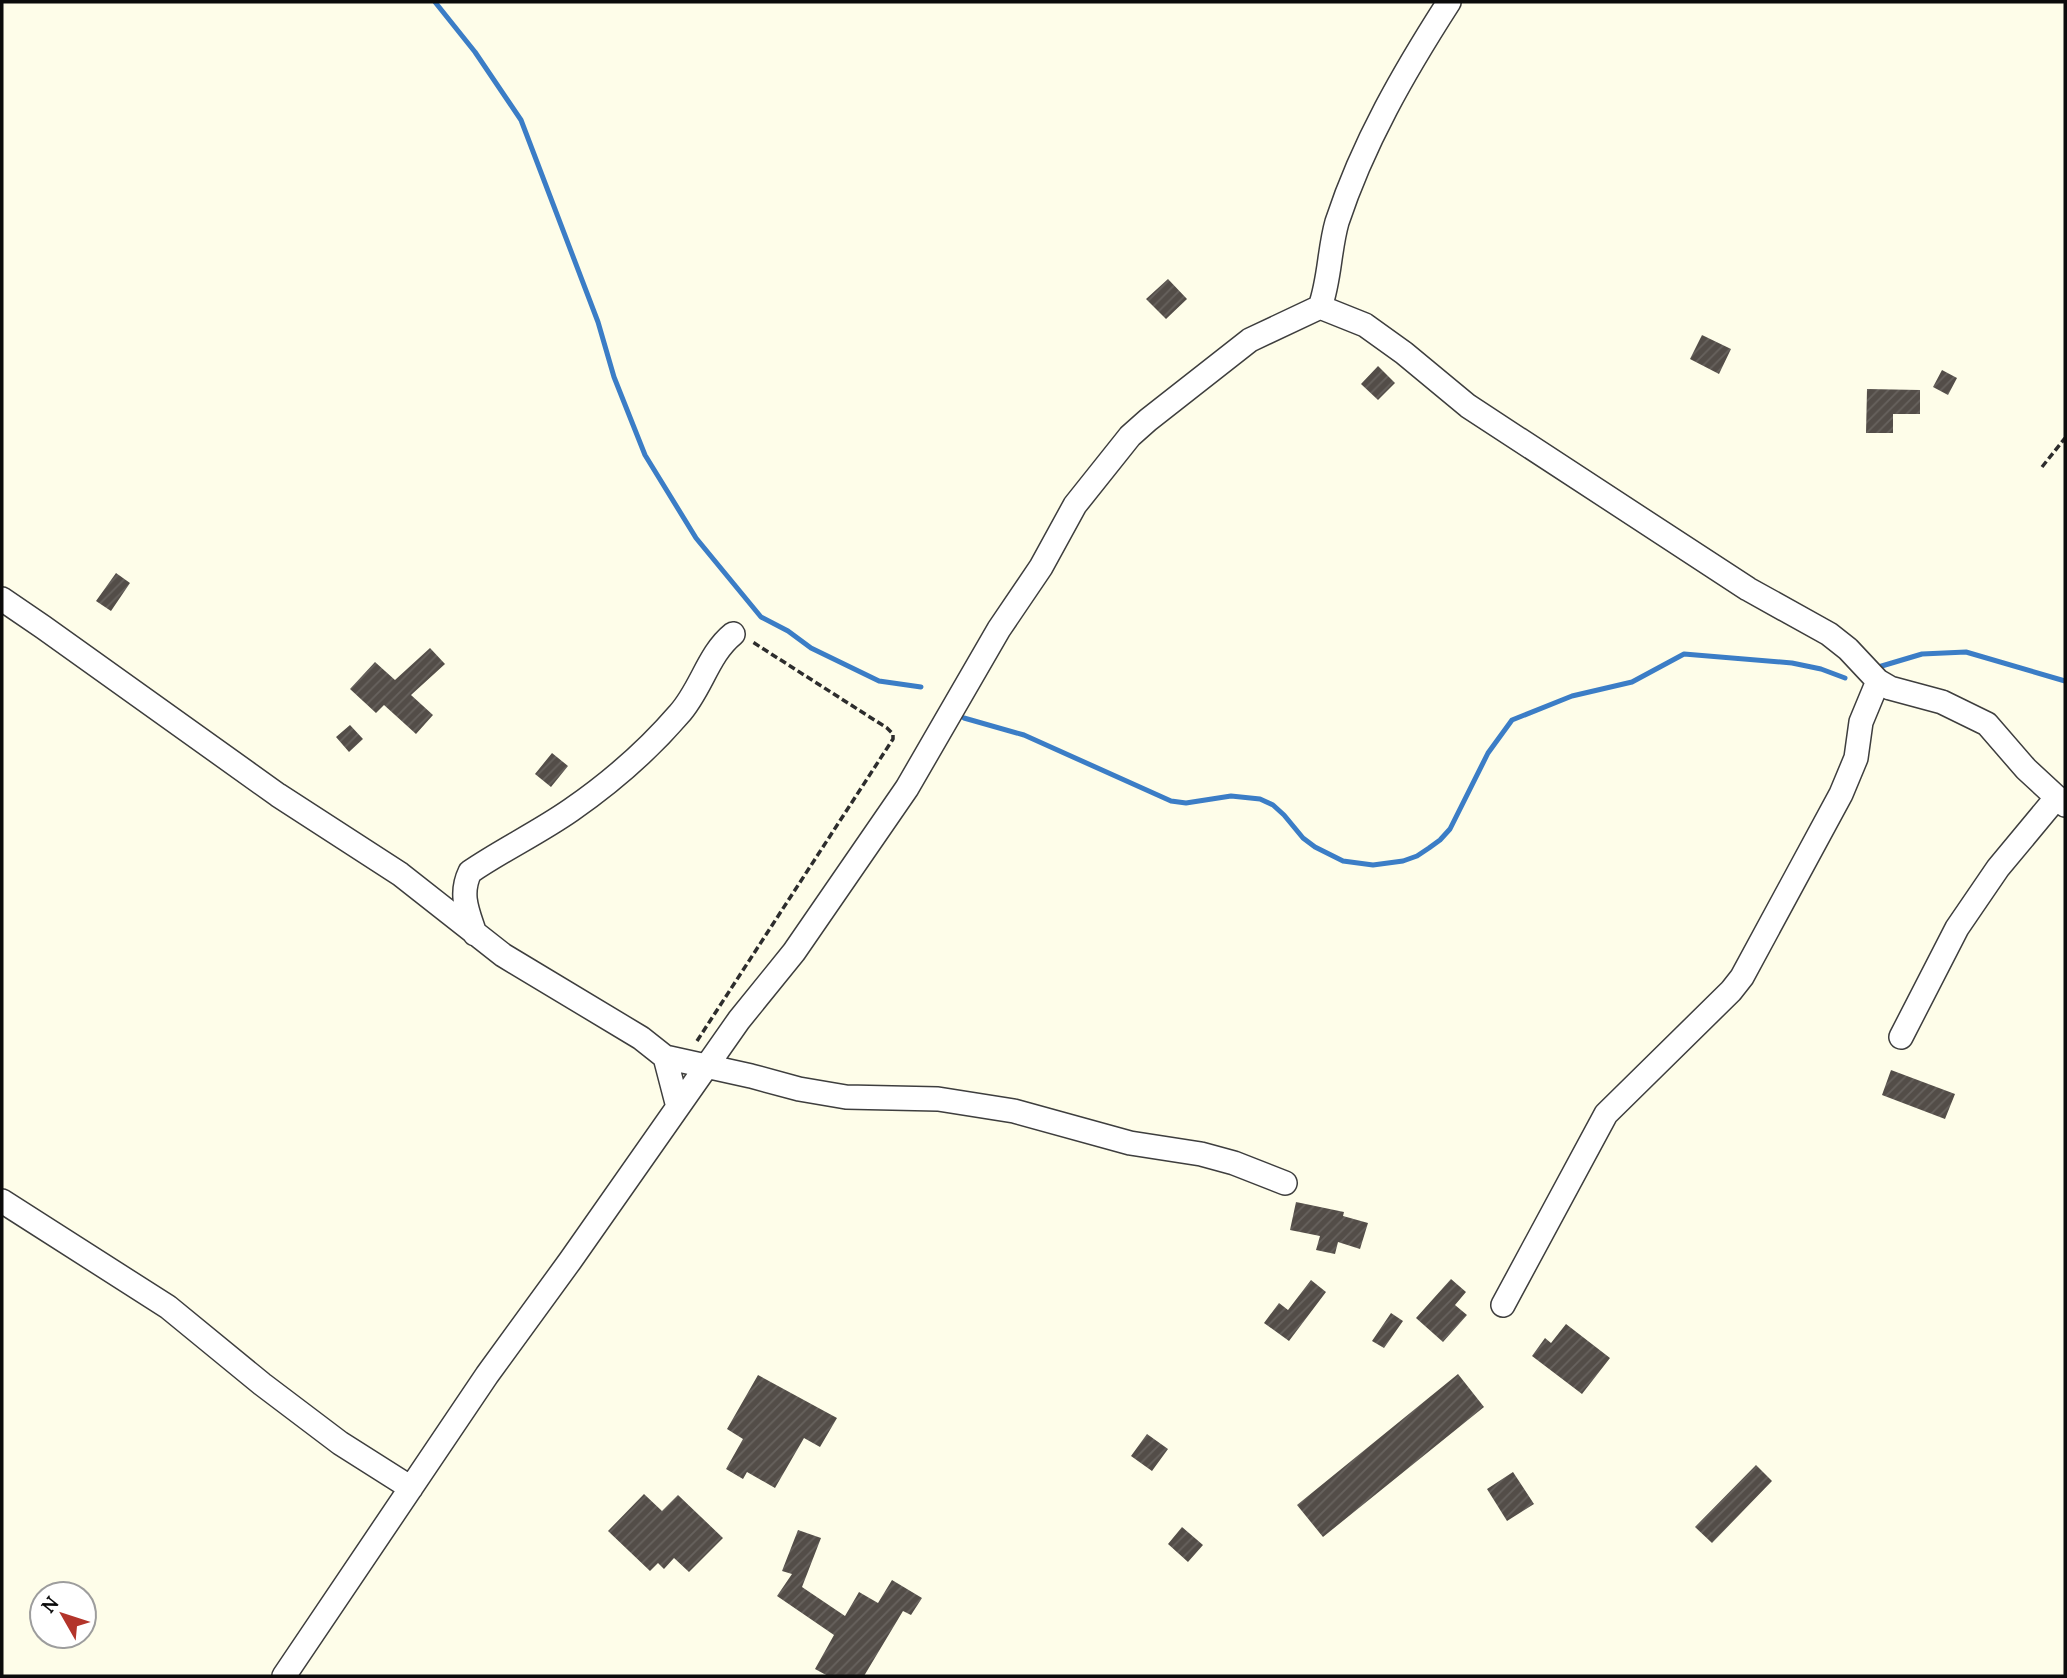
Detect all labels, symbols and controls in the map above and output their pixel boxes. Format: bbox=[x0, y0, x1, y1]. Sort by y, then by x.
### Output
north arrow bbox=[28, 1580, 98, 1650]
text: N bbox=[36, 1591, 64, 1618]

